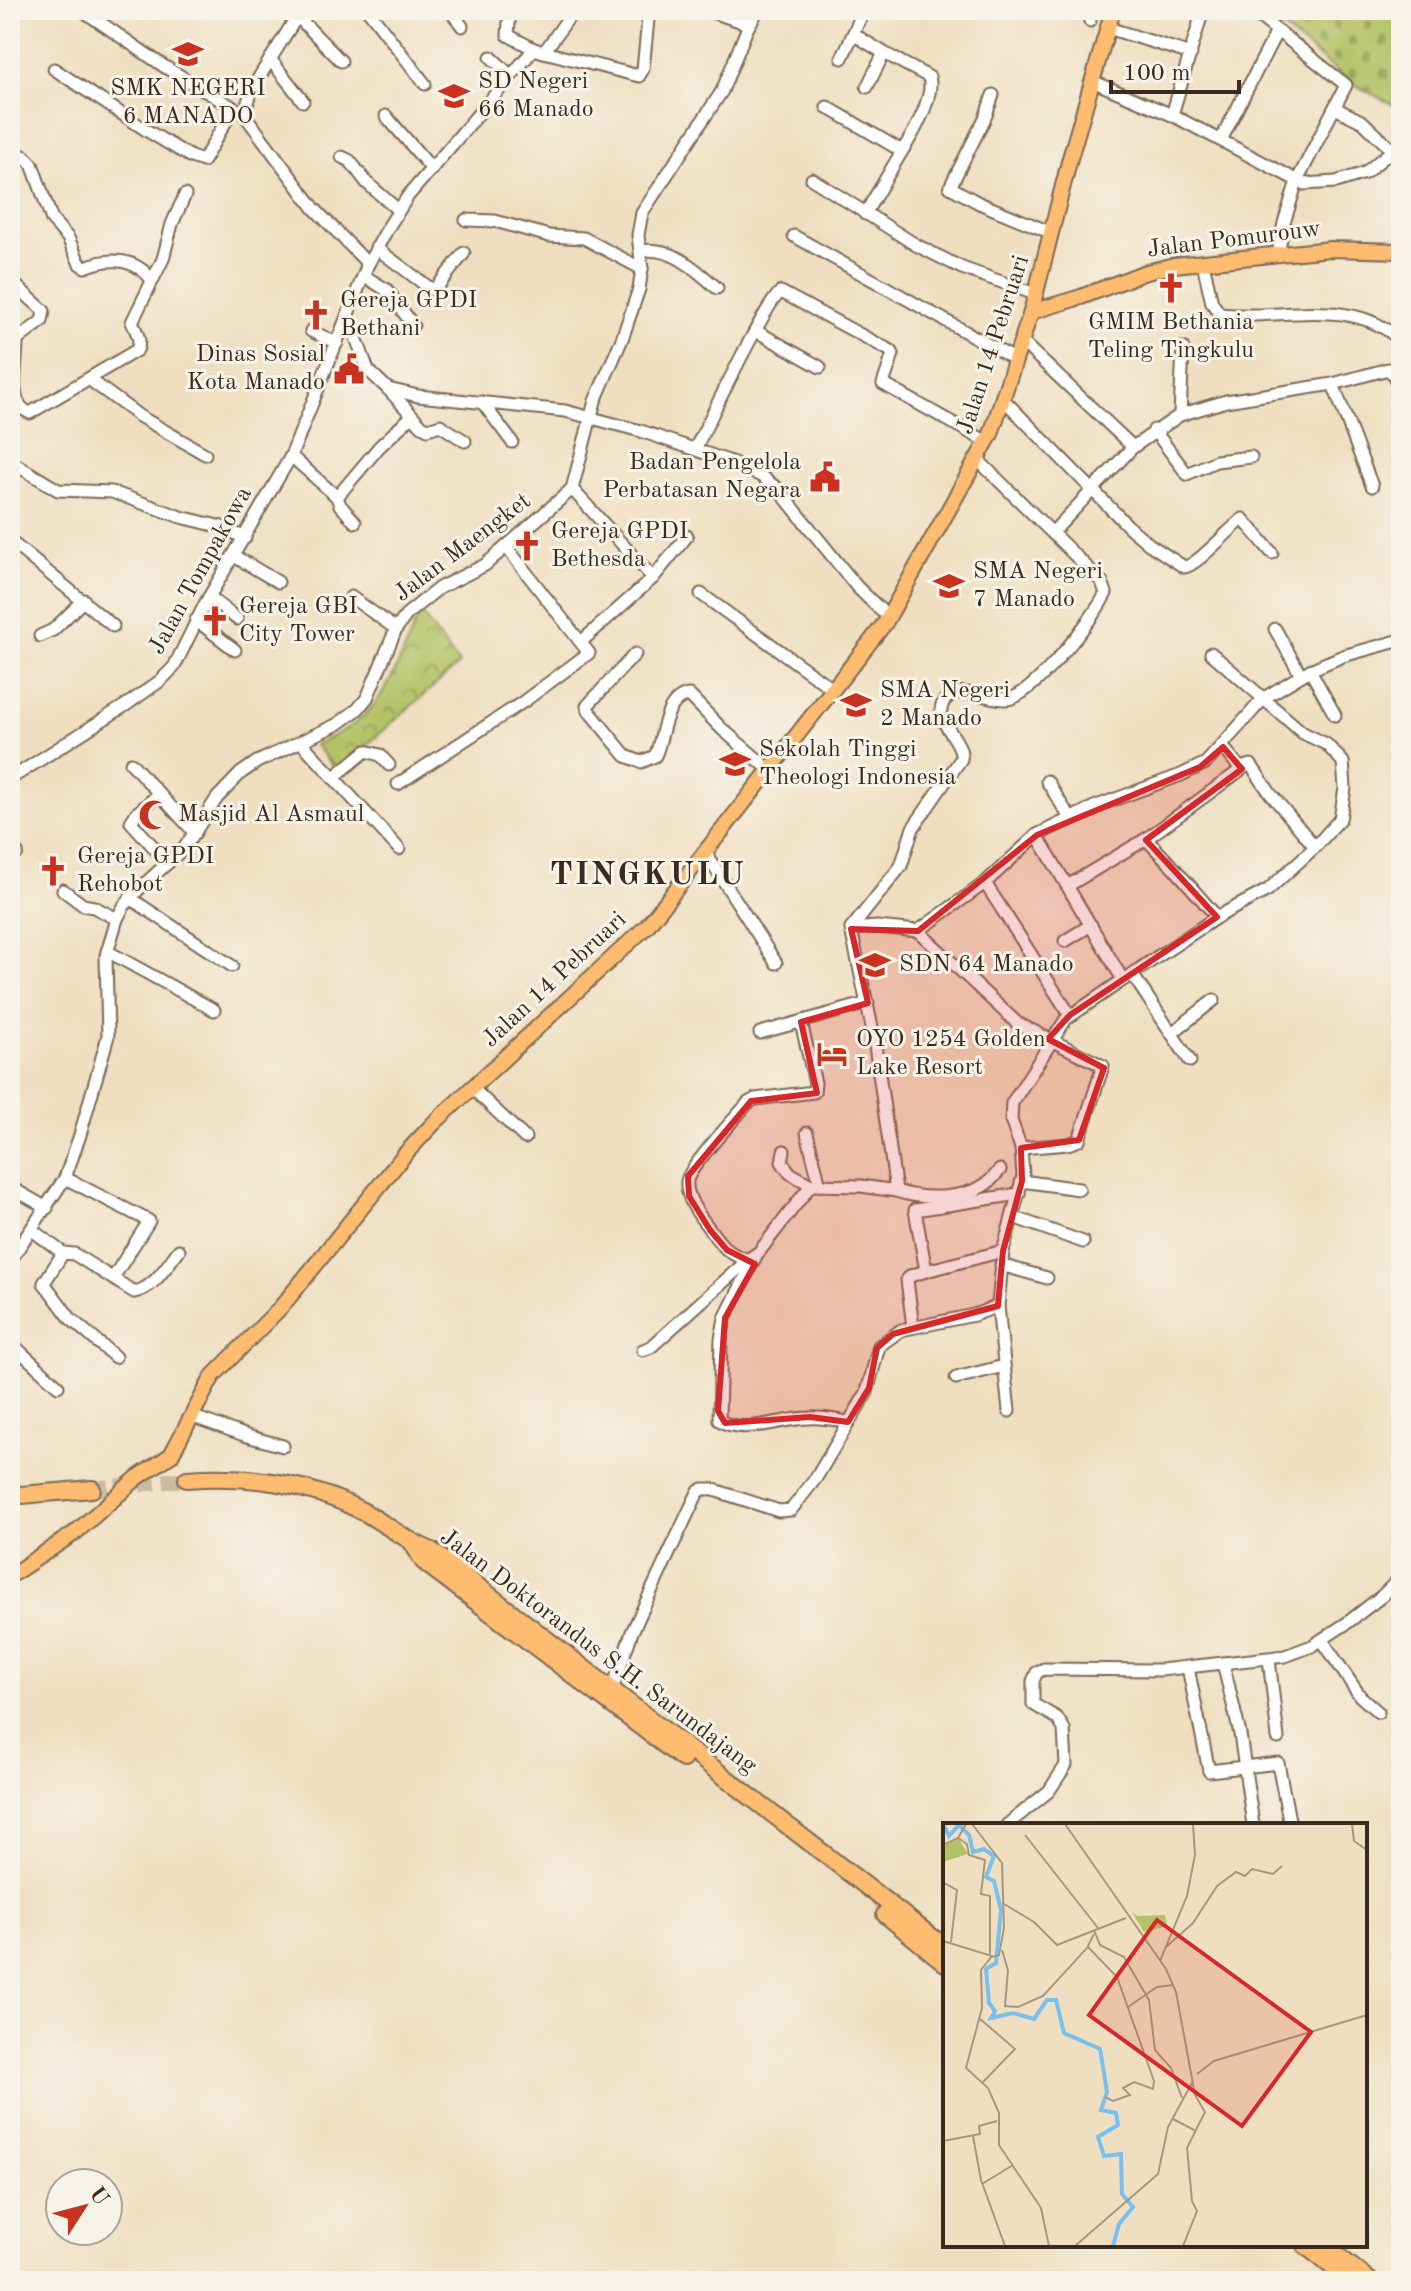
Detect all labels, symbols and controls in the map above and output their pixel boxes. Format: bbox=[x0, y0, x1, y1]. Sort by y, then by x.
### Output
school or university icon: SMK NEGERI 6 MANADO bbox=[171, 37, 205, 71]
scale bar bbox=[1111, 44, 1239, 94]
text: 100 m bbox=[1123, 62, 1191, 86]
place label: SD Negeri 66 Manado bbox=[478, 70, 594, 122]
place label: SMK NEGERI 6 MANADO bbox=[110, 77, 266, 129]
school or university icon: SD Negeri 66 Manado bbox=[437, 79, 471, 113]
street label: Jalan Pomurouw bbox=[1146, 217, 1323, 263]
street label: Jalan 14 Pebruari bbox=[954, 253, 1034, 437]
church icon: GMIM Bethania Teling Tingkulu bbox=[1154, 271, 1188, 305]
place label: Gereja GPDI Bethani bbox=[340, 289, 477, 341]
church icon: Gereja GPDI Bethani bbox=[299, 298, 333, 332]
place label: GMIM Bethania Teling Tingkulu bbox=[1088, 311, 1254, 363]
place label: Dinas Sosial Kota Manado bbox=[187, 343, 325, 395]
public building icon: Dinas Sosial Kota Manado bbox=[332, 352, 366, 386]
place label: Badan Pengelola Perbatasan Negara bbox=[603, 451, 801, 503]
public building icon: Badan Pengelola Perbatasan Negara bbox=[808, 460, 842, 494]
street label: Jalan Tompakowa bbox=[145, 483, 257, 659]
street label: Jalan Maengket bbox=[390, 489, 536, 607]
place label: Gereja GPDI Bethesda bbox=[551, 520, 688, 572]
church icon: Gereja GPDI Bethesda bbox=[510, 529, 544, 563]
place label: SMA Negeri 7 Manado bbox=[973, 560, 1103, 612]
school or university icon: SMA Negeri 7 Manado bbox=[932, 569, 966, 603]
place label: Gereja GBI City Tower bbox=[239, 595, 358, 647]
church icon: Gereja GBI City Tower bbox=[198, 604, 232, 638]
place label: SMA Negeri 2 Manado bbox=[880, 679, 1010, 731]
school or university icon: SMA Negeri 2 Manado bbox=[839, 688, 873, 722]
place label: Sekolah Tinggi Theologi Indonesia bbox=[759, 738, 956, 790]
school or university icon: Sekolah Tinggi Theologi Indonesia bbox=[718, 747, 752, 781]
mosque icon: Masjid Al Asmaul bbox=[137, 798, 171, 832]
place label: Masjid Al Asmaul bbox=[178, 803, 364, 827]
place label: Gereja GPDI Rehobot bbox=[77, 845, 214, 897]
church icon: Gereja GPDI Rehobot bbox=[36, 854, 70, 888]
district label: TINGKULU bbox=[550, 860, 746, 892]
street label: Jalan 14 Pebruari bbox=[479, 908, 631, 1052]
school or university icon: SDN 64 Manado bbox=[858, 948, 892, 982]
place label: SDN 64 Manado bbox=[899, 953, 1074, 977]
place label: OYO 1254 Golden Lake Resort bbox=[856, 1028, 1046, 1080]
hotel icon: OYO 1254 Golden Lake Resort bbox=[815, 1037, 849, 1071]
street label: Jalan Doktorandus S.H. Sarundajang bbox=[435, 1525, 761, 1779]
inset map bbox=[943, 1823, 1367, 2247]
north arrow bbox=[44, 2167, 124, 2247]
text: U bbox=[85, 2183, 113, 2210]

